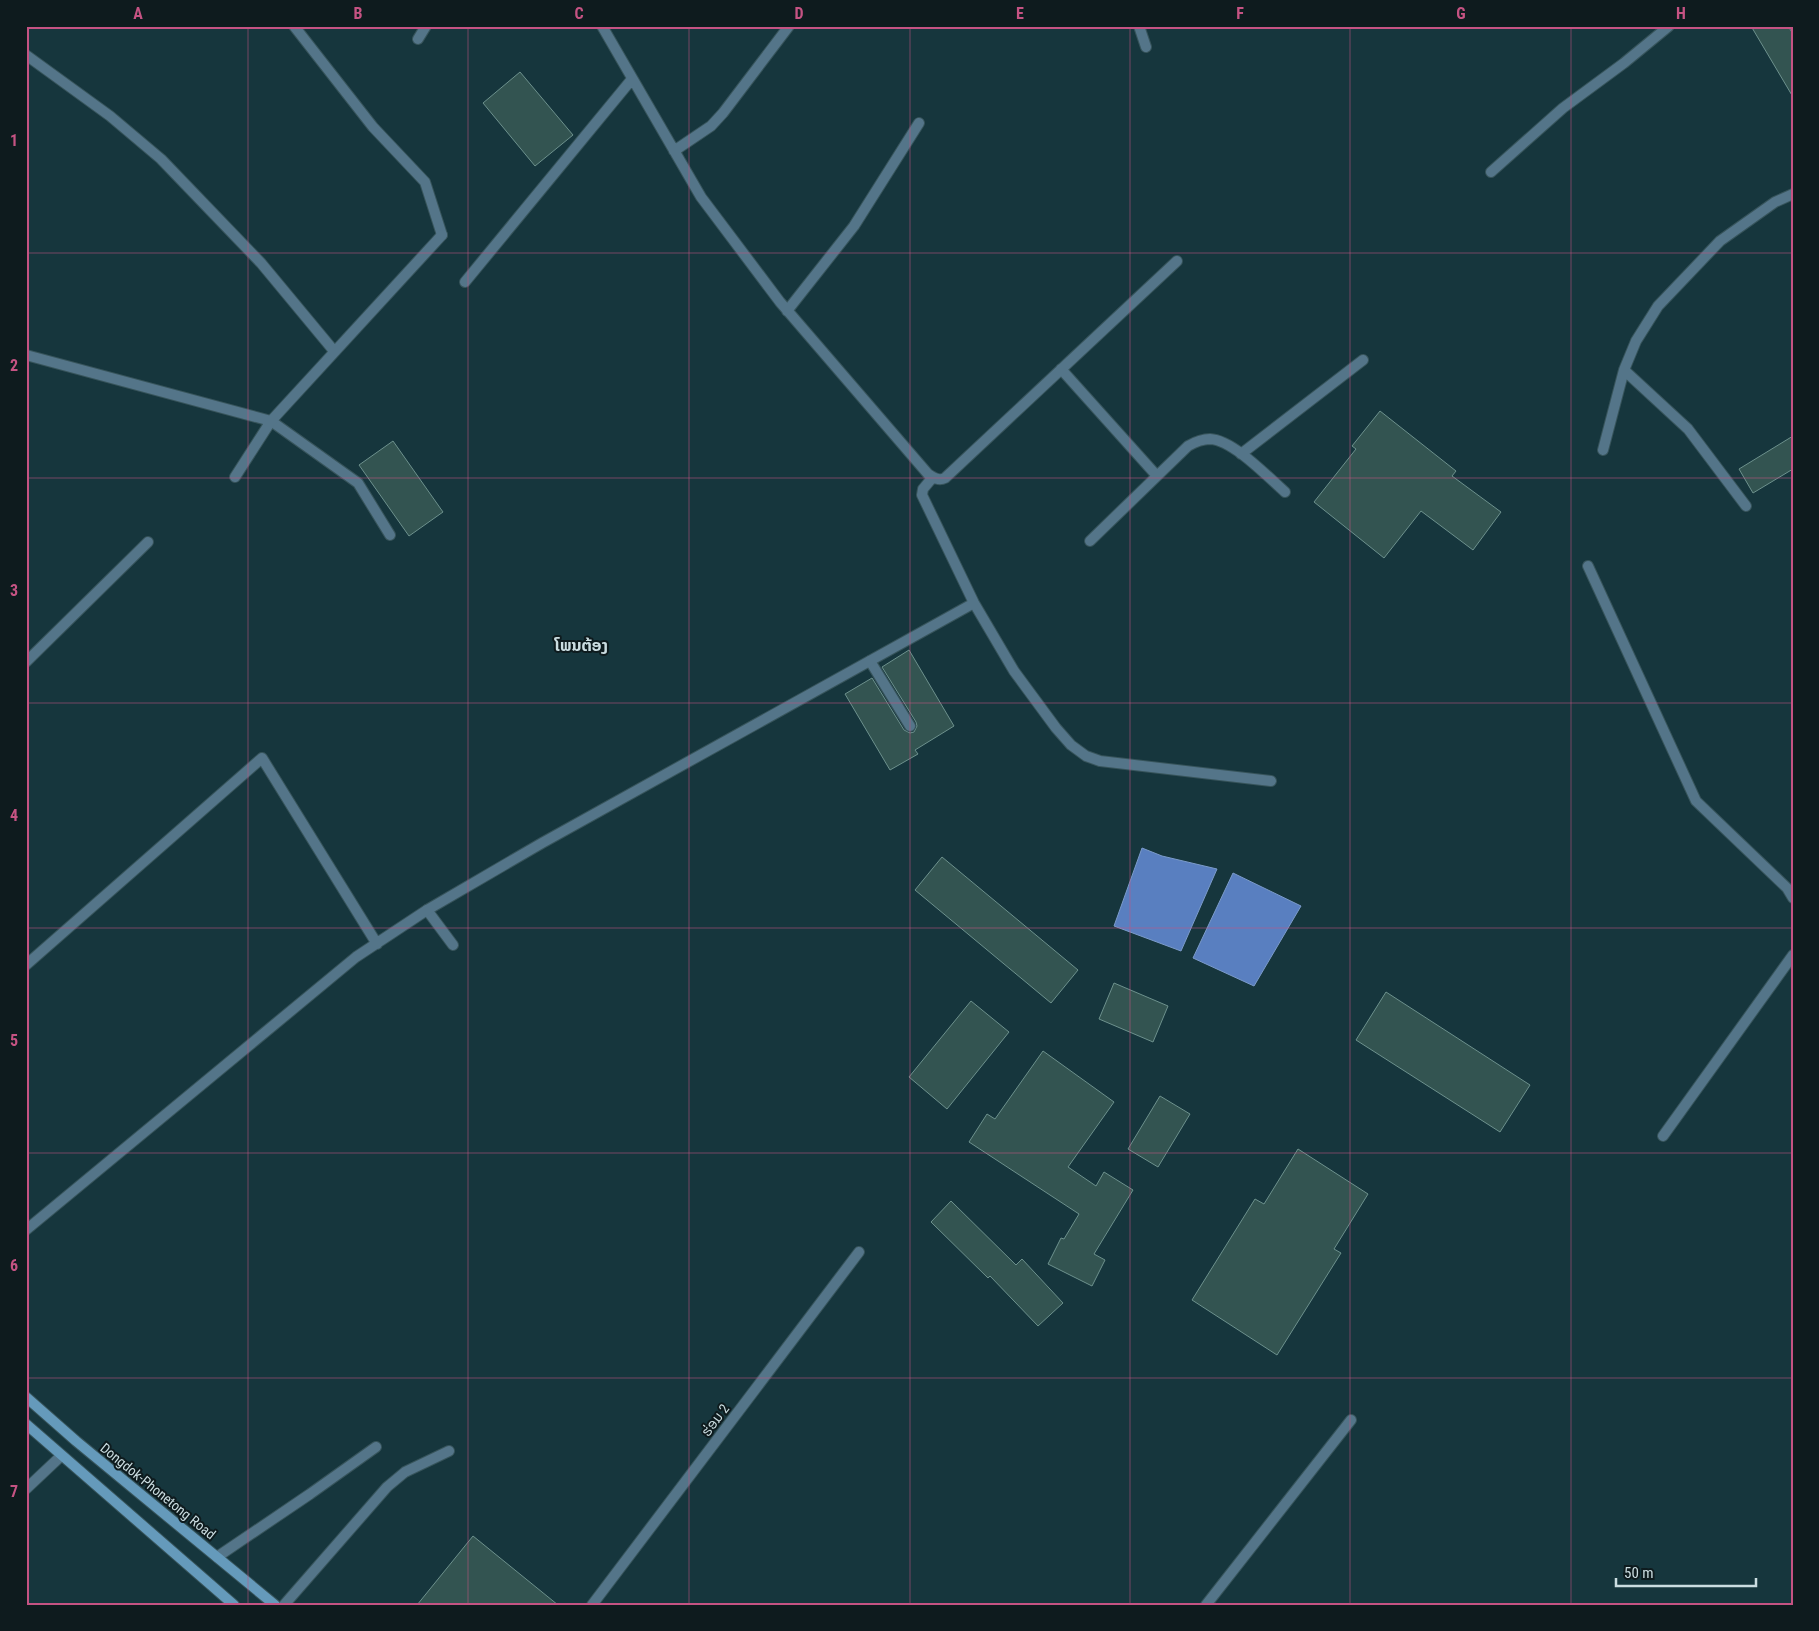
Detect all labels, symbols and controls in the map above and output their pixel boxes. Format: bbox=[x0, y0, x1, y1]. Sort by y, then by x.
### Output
text: A bbox=[133, 4, 143, 23]
text: B bbox=[354, 4, 363, 23]
text: C bbox=[574, 4, 584, 23]
text: D bbox=[794, 4, 804, 23]
text: E bbox=[1016, 4, 1024, 23]
text: F bbox=[1236, 4, 1244, 23]
text: G bbox=[1456, 4, 1466, 23]
text: H bbox=[1676, 4, 1686, 23]
text: 1 bbox=[10, 131, 18, 150]
text: 2 bbox=[10, 356, 18, 375]
text: 3 bbox=[10, 581, 18, 600]
district label: ໂພນຕ້ອງ bbox=[553, 636, 608, 655]
text: 4 bbox=[10, 806, 18, 825]
text: 5 bbox=[10, 1031, 18, 1050]
text: 6 bbox=[10, 1256, 18, 1275]
street label: ຮ່ອມ 2 bbox=[698, 1401, 732, 1439]
street label: Dongdok-Phonetong Road bbox=[97, 1440, 219, 1542]
text: 7 bbox=[10, 1482, 18, 1501]
scale bar bbox=[1616, 1556, 1756, 1588]
text: 50 m bbox=[1624, 1564, 1654, 1582]

